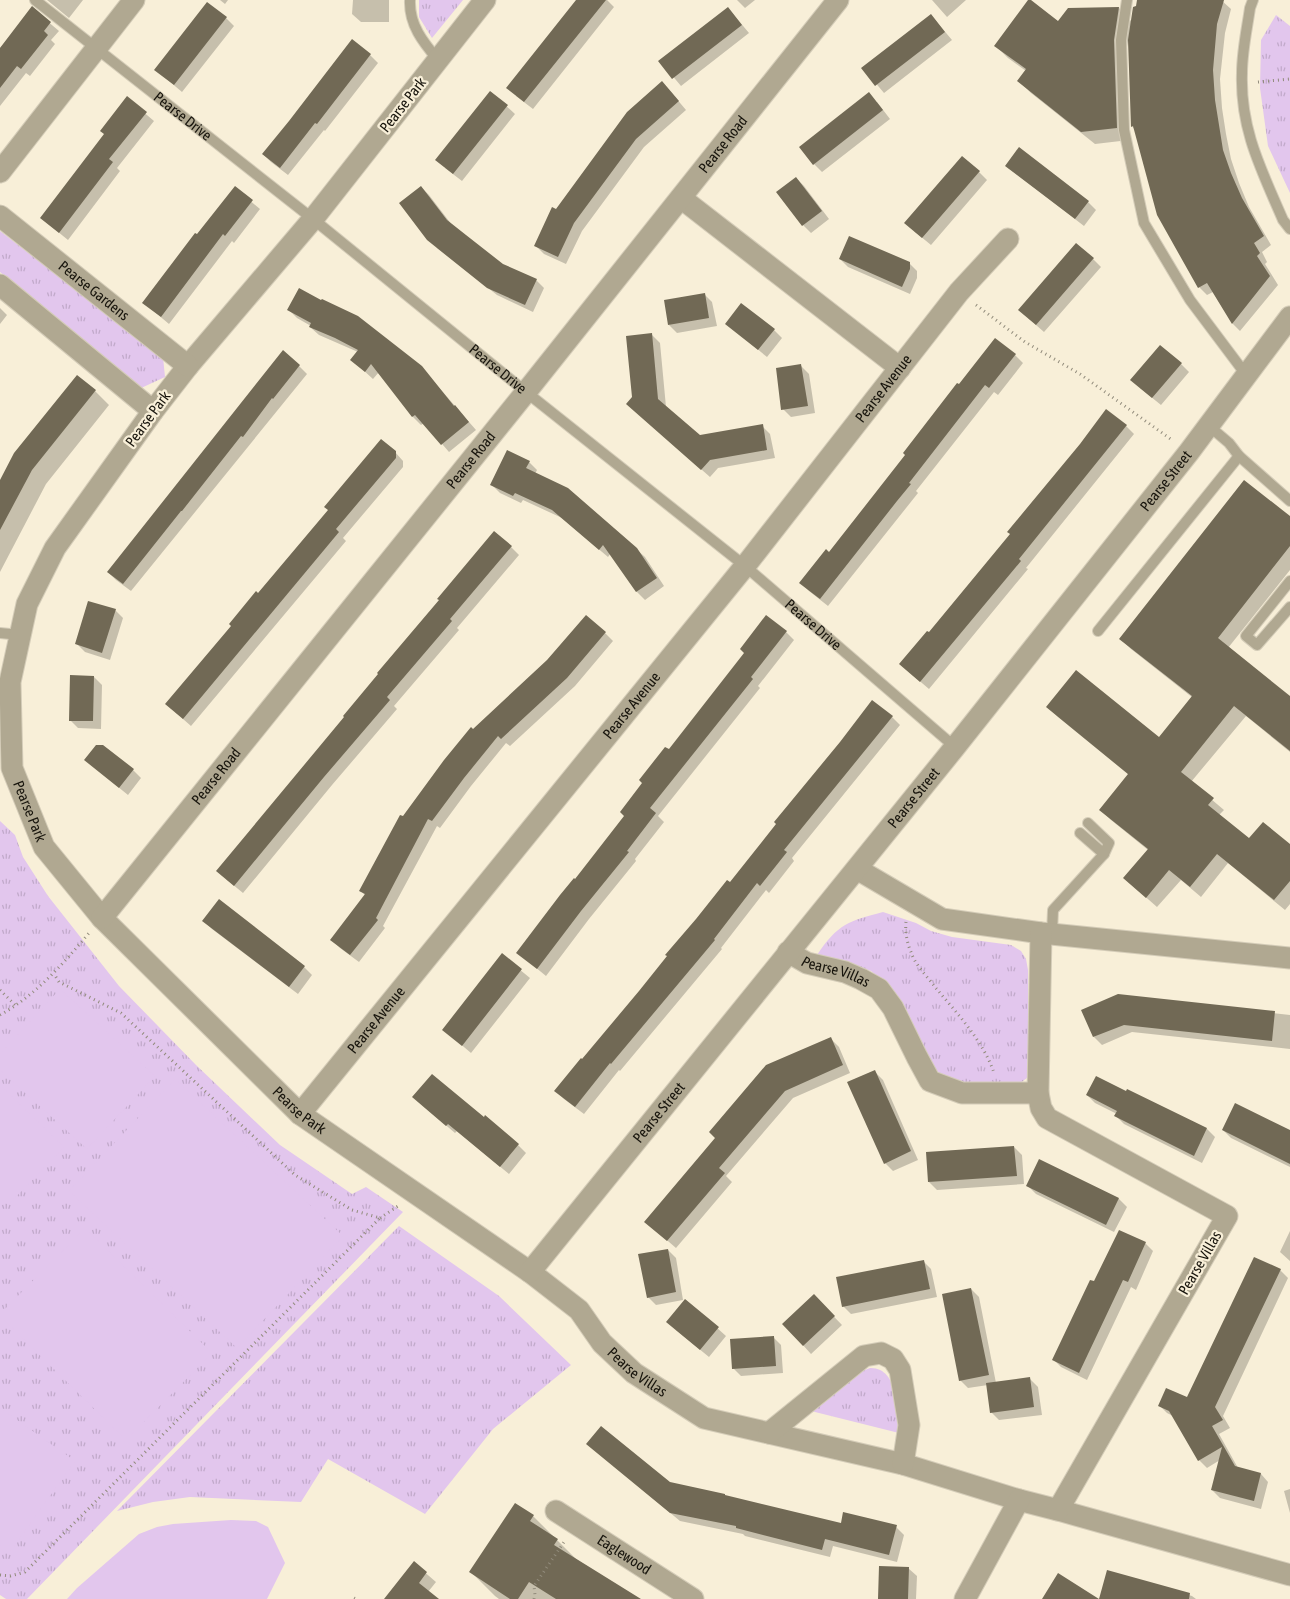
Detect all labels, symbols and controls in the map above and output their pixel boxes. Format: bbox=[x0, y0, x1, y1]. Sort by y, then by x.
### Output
street label: Pearse Park bbox=[376, 74, 429, 135]
street label: Pearse Drive bbox=[151, 88, 215, 144]
street label: Pearse Road bbox=[695, 112, 751, 176]
street label: Pearse Gardens bbox=[55, 257, 133, 324]
street label: Pearse Drive bbox=[466, 340, 530, 397]
street label: Pearse Avenue bbox=[851, 351, 915, 426]
street label: Pearse Park bbox=[122, 387, 174, 450]
street label: Pearse Road bbox=[443, 428, 499, 492]
street label: Pearse Street bbox=[1136, 447, 1195, 514]
street label: Pearse Drive bbox=[782, 595, 845, 653]
street label: Pearse Avenue bbox=[599, 668, 663, 742]
street label: Pearse Road bbox=[188, 744, 244, 808]
street label: Pearse Street bbox=[884, 764, 943, 831]
street label: Pearse Park bbox=[10, 778, 50, 845]
street label: Pearse Villas bbox=[798, 953, 873, 990]
street label: Pearse Avenue bbox=[344, 983, 408, 1057]
street label: Pearse Street bbox=[629, 1079, 688, 1146]
street label: Pearse Park bbox=[269, 1083, 330, 1138]
street label: Pearse Villas bbox=[1175, 1228, 1225, 1298]
street label: Pearse Villas bbox=[604, 1344, 670, 1400]
street label: Eaglewood bbox=[594, 1531, 654, 1578]

